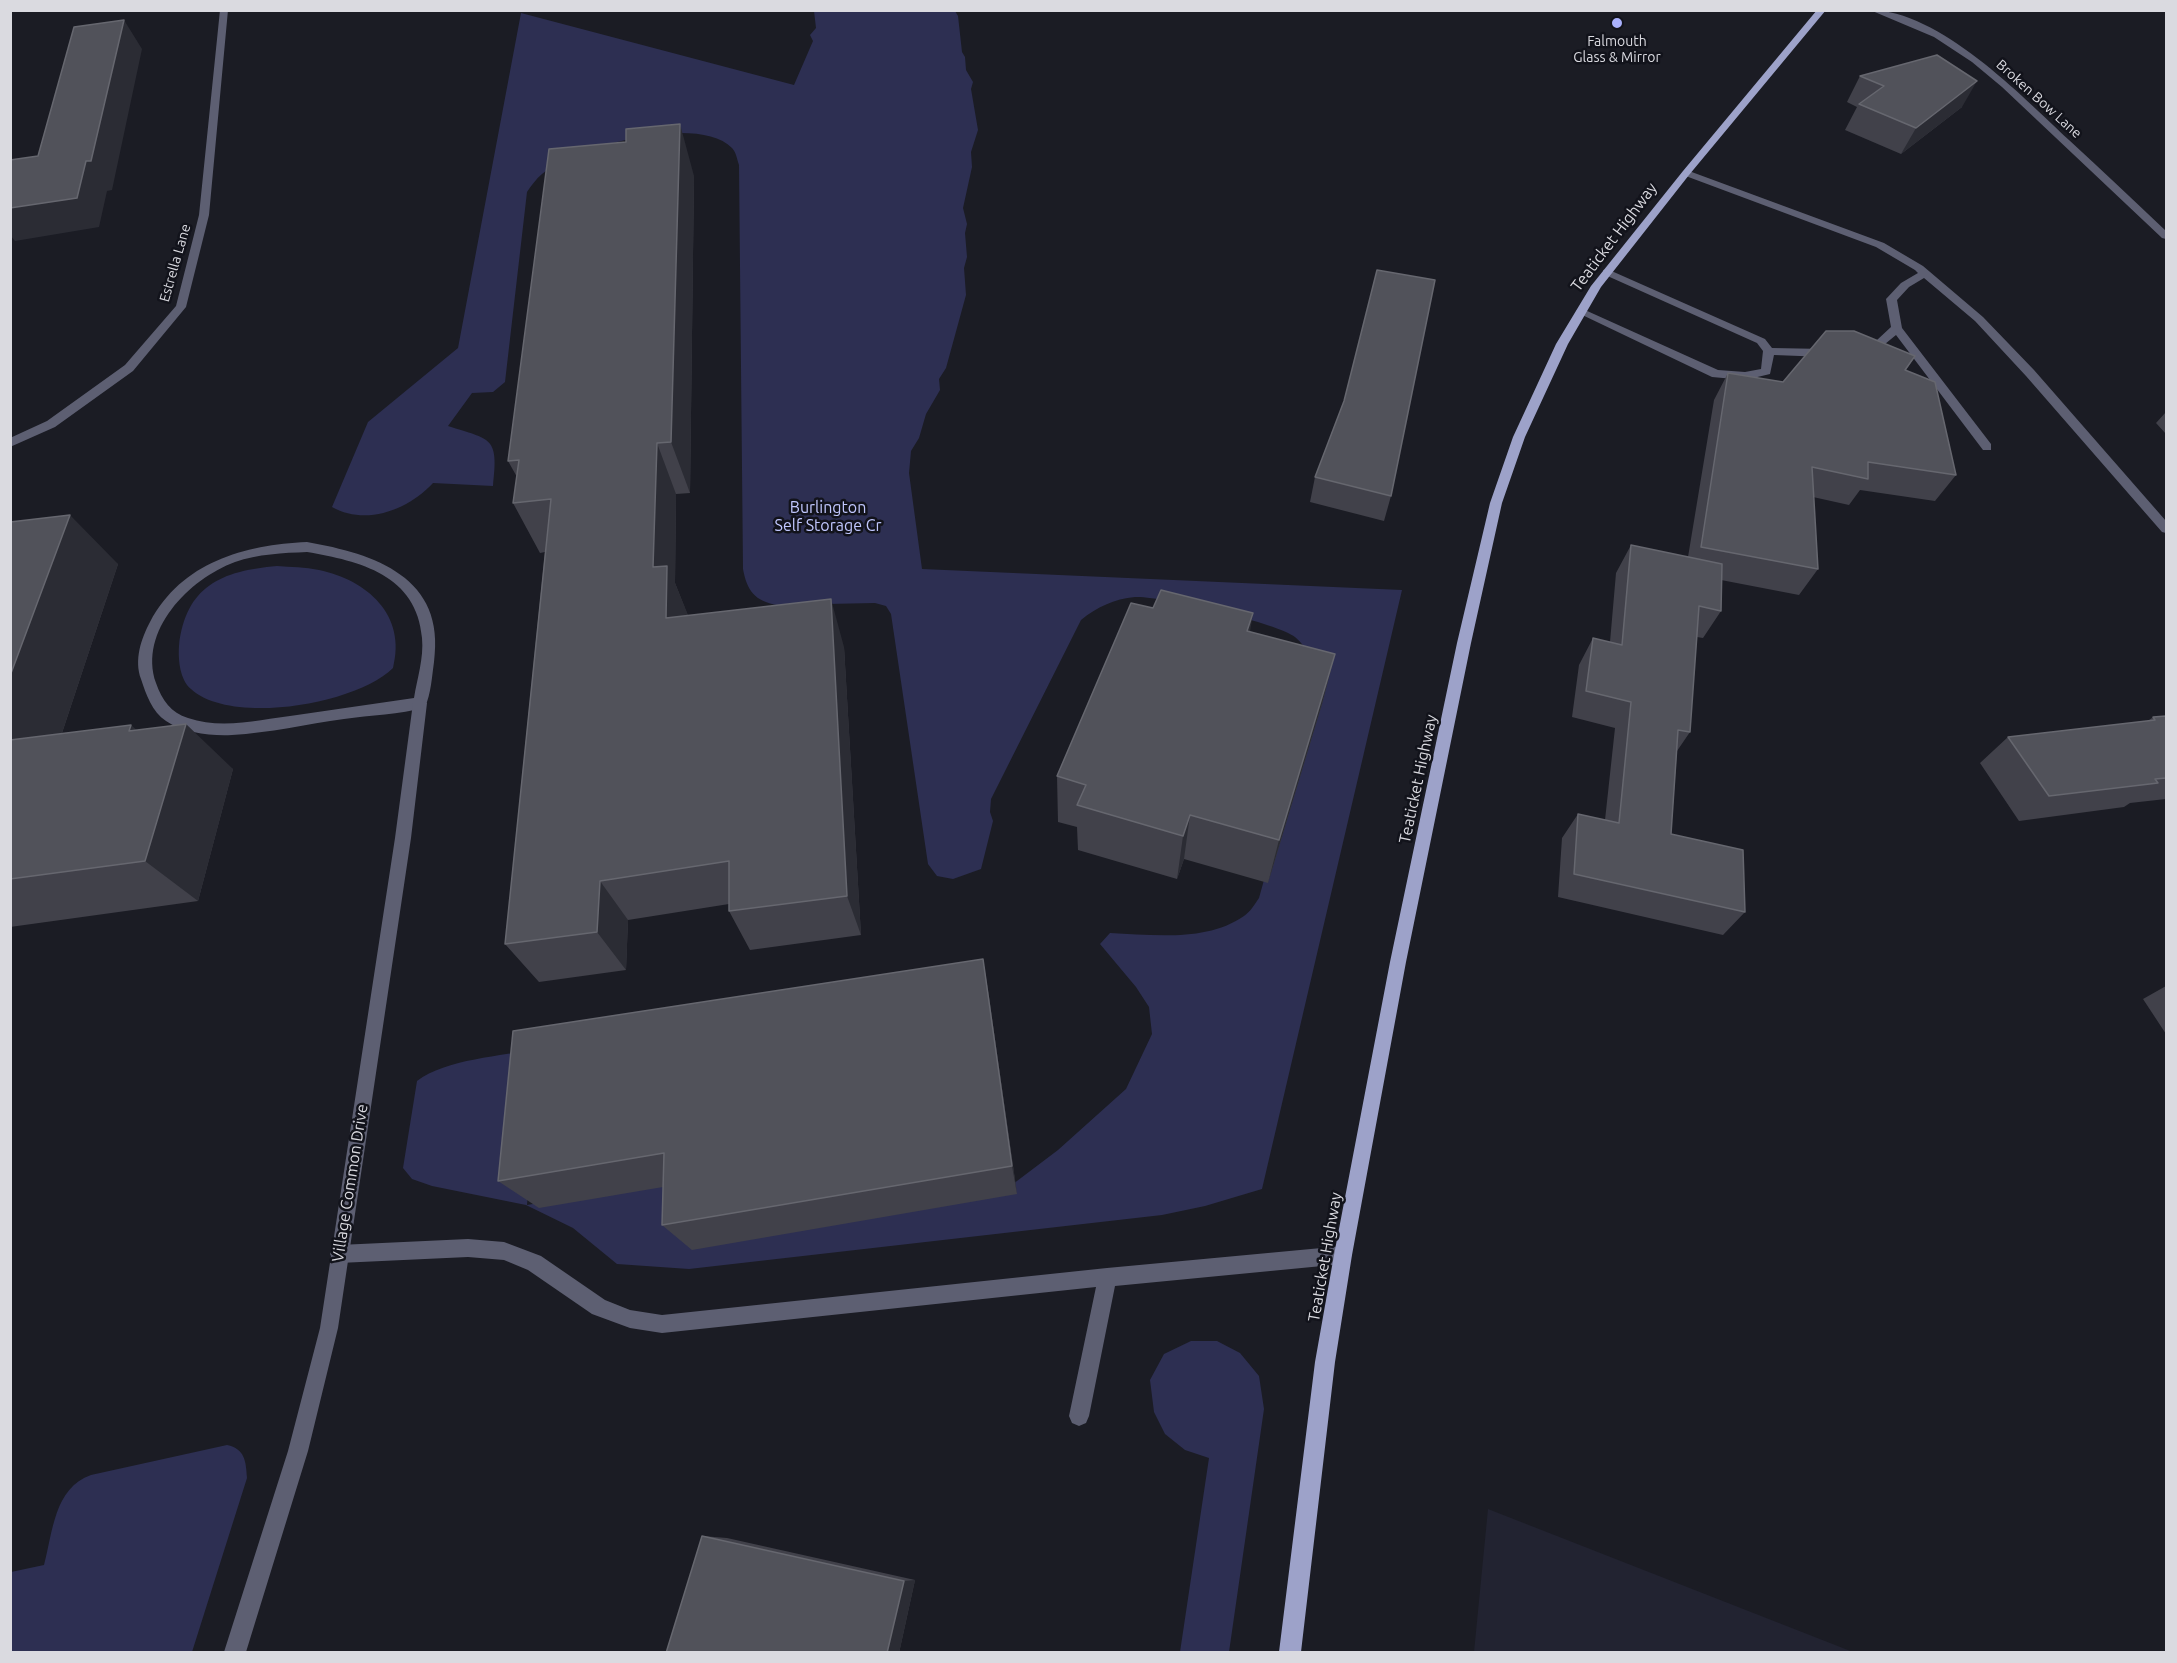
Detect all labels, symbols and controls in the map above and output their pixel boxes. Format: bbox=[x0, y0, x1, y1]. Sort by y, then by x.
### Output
marker: Falmouth Glass & Mirror bbox=[1610, 16, 1624, 30]
place label: Falmouth Glass & Mirror bbox=[1573, 33, 1661, 66]
street label: Broken Bow Lane bbox=[1993, 56, 2085, 142]
street label: Teaticket Highway bbox=[1567, 179, 1661, 295]
street label: Estrella Lane bbox=[156, 222, 194, 304]
park label: Burlington Self Storage Cr bbox=[774, 498, 882, 536]
street label: Teaticket Highway bbox=[1395, 713, 1441, 845]
street label: Village Common Drive bbox=[328, 1103, 372, 1263]
street label: Teaticket Highway bbox=[1304, 1191, 1346, 1323]

